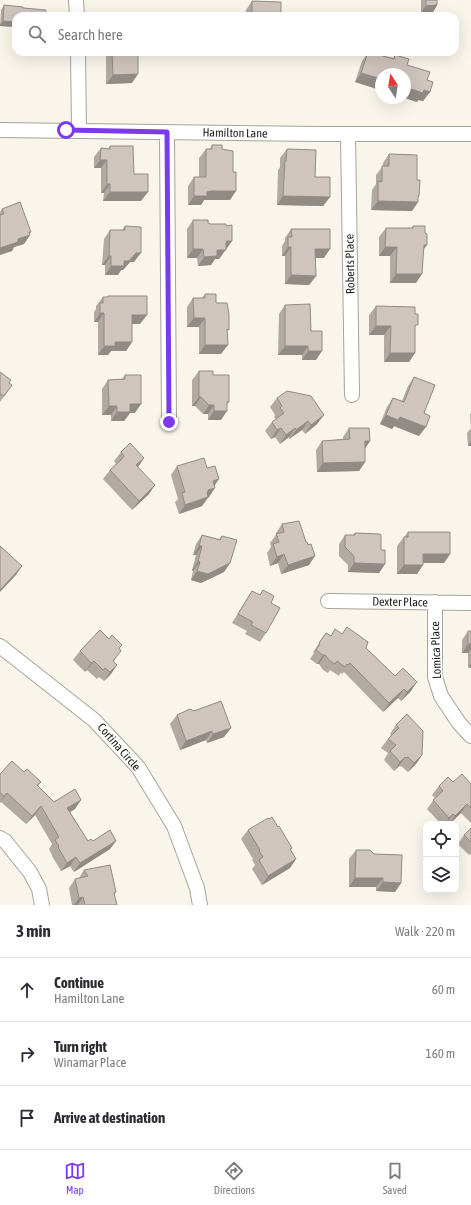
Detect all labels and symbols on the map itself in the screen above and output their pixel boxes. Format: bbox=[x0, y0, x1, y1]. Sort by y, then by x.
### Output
north arrow bbox=[375, 68, 411, 104]
route start bbox=[57, 121, 75, 139]
street label: Hamilton Lane bbox=[202, 125, 268, 141]
street label: Roberts Place bbox=[342, 234, 358, 294]
route end bbox=[160, 413, 178, 431]
street label: Dexter Place bbox=[372, 595, 428, 609]
street label: Lomica Place bbox=[428, 621, 444, 679]
street label: Cortina Circle bbox=[95, 720, 143, 774]

